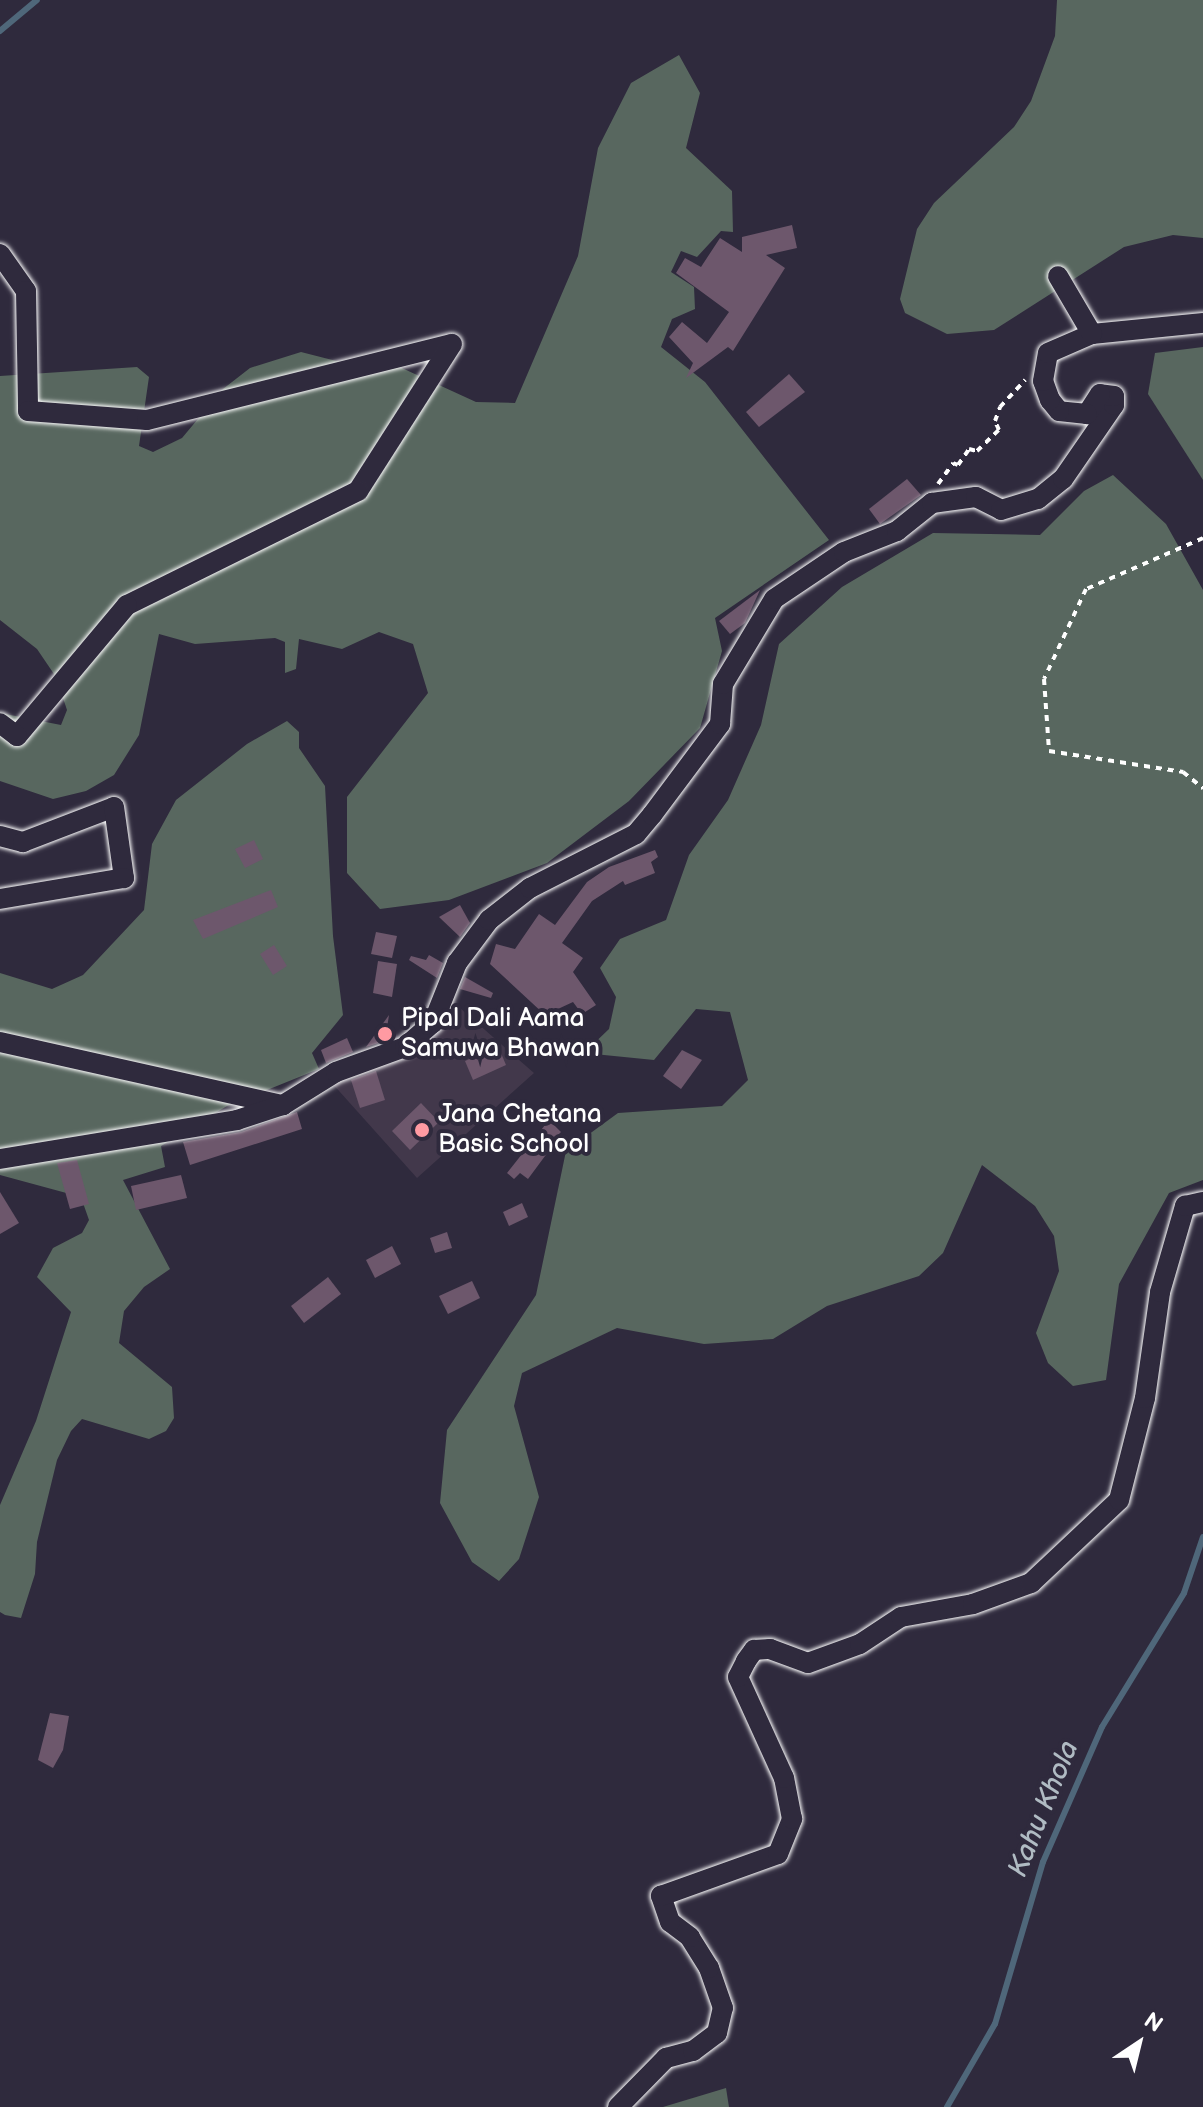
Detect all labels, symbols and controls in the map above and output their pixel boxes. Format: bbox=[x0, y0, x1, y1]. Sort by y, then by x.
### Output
place label: Pipal Dali Aama Samuwa Bhawan bbox=[401, 1003, 600, 1064]
marker: Pipal Dali Aama Samuwa Bhawan bbox=[376, 1025, 394, 1043]
place label: Jana Chetana Basic School bbox=[438, 1099, 602, 1160]
marker: Jana Chetana Basic School bbox=[413, 1121, 431, 1139]
water label: Kahu Khola bbox=[1001, 1736, 1087, 1882]
north arrow bbox=[1099, 2003, 1179, 2083]
text: N bbox=[1139, 2007, 1168, 2039]

